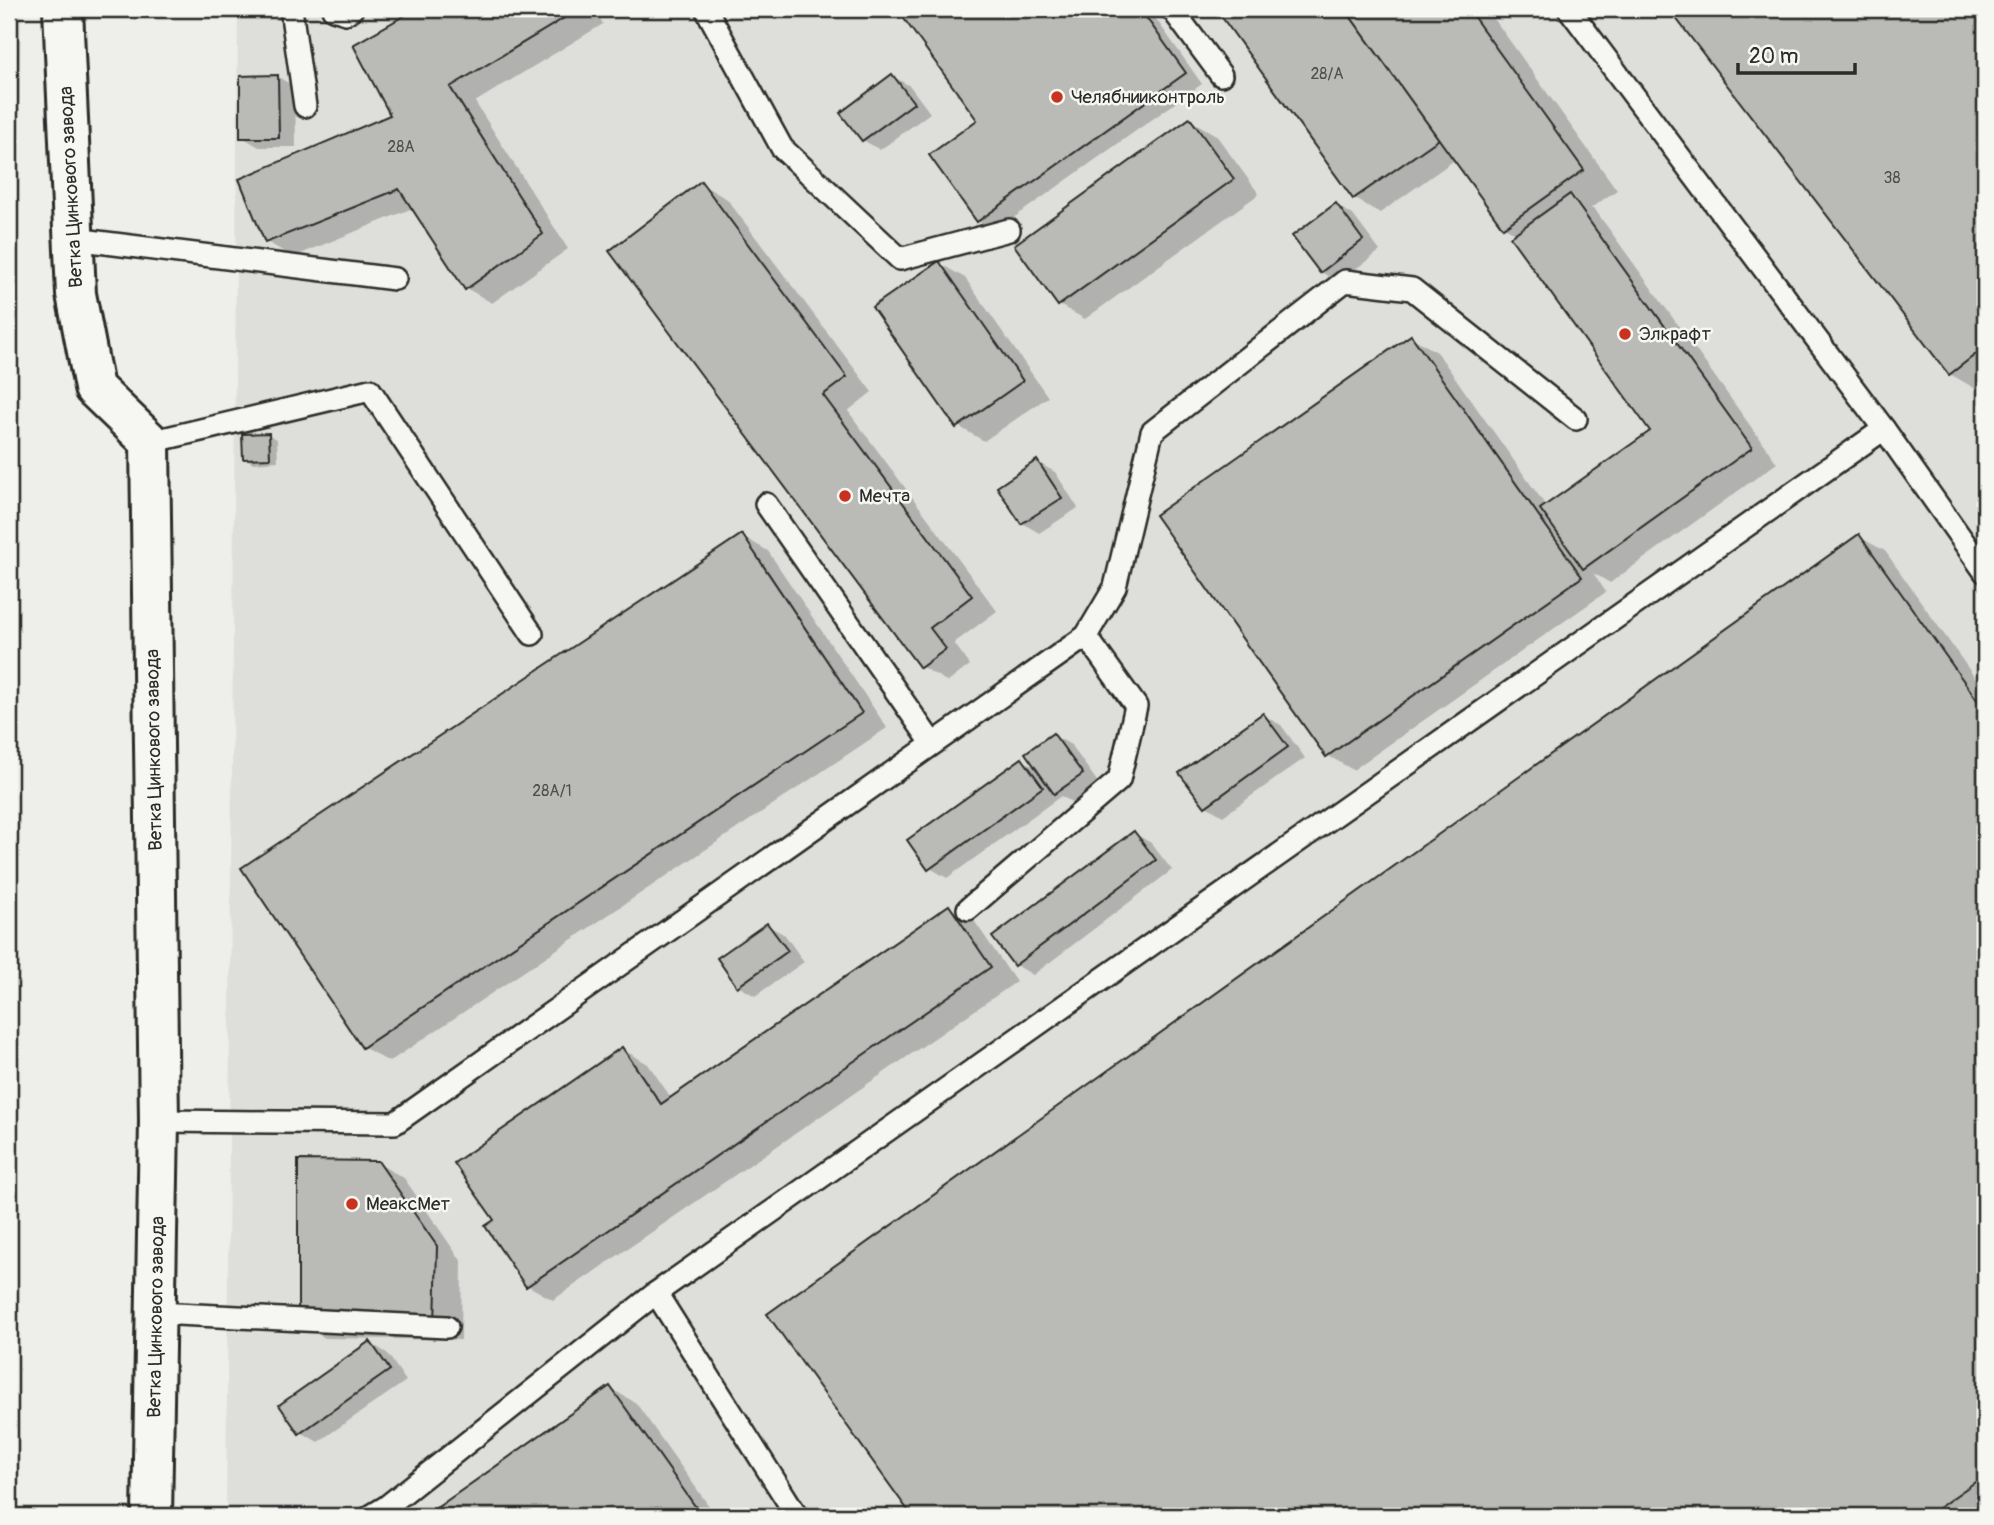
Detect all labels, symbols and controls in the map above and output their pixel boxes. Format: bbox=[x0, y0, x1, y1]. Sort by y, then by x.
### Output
scale bar bbox=[1738, 32, 1856, 76]
text: 20 m bbox=[1749, 43, 1798, 70]
house number: 28/А bbox=[1310, 64, 1344, 84]
street label: Ветка Цинкового завода bbox=[54, 85, 88, 288]
place label: Челябнииконтроль bbox=[1071, 85, 1225, 109]
marker: Челябнииконтроль bbox=[1049, 89, 1065, 105]
house number: 28А bbox=[387, 137, 415, 157]
house number: 38 bbox=[1884, 168, 1901, 188]
place label: Элкрафт bbox=[1639, 322, 1711, 346]
marker: Элкрафт bbox=[1617, 326, 1633, 342]
place label: Мечта bbox=[859, 484, 910, 508]
marker: Мечта bbox=[837, 488, 853, 504]
street label: Ветка Цинкового завода bbox=[140, 649, 168, 851]
house number: 28А/1 bbox=[532, 781, 572, 801]
place label: МеаксМет bbox=[366, 1192, 450, 1216]
marker: МеаксМет bbox=[344, 1196, 360, 1212]
street label: Ветка Цинкового завода bbox=[142, 1216, 170, 1418]

